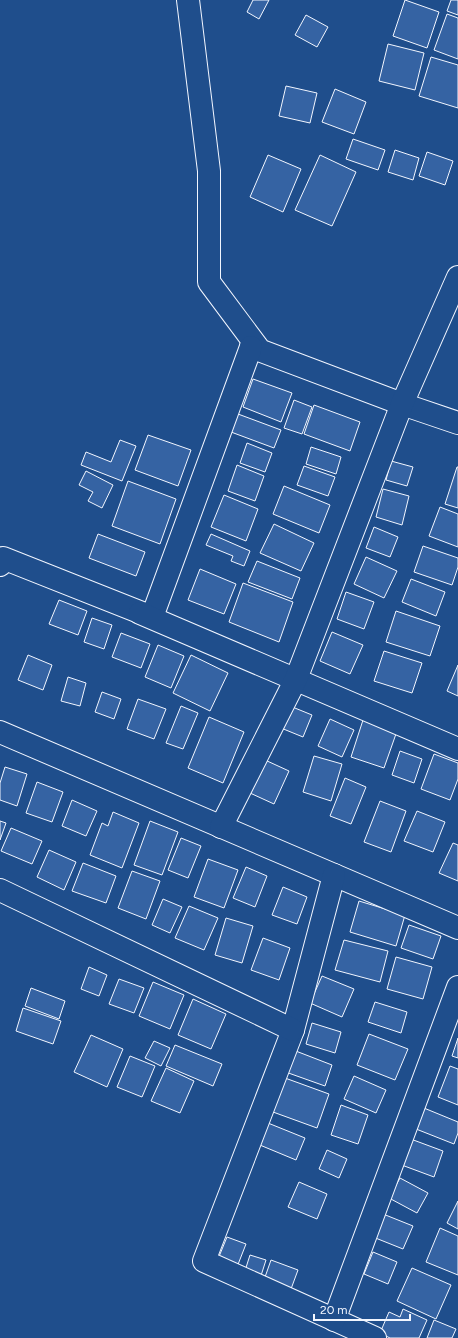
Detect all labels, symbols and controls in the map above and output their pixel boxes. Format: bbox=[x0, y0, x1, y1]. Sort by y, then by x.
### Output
scale bar bbox=[314, 1296, 410, 1322]
text: 20 m bbox=[320, 1303, 348, 1317]

